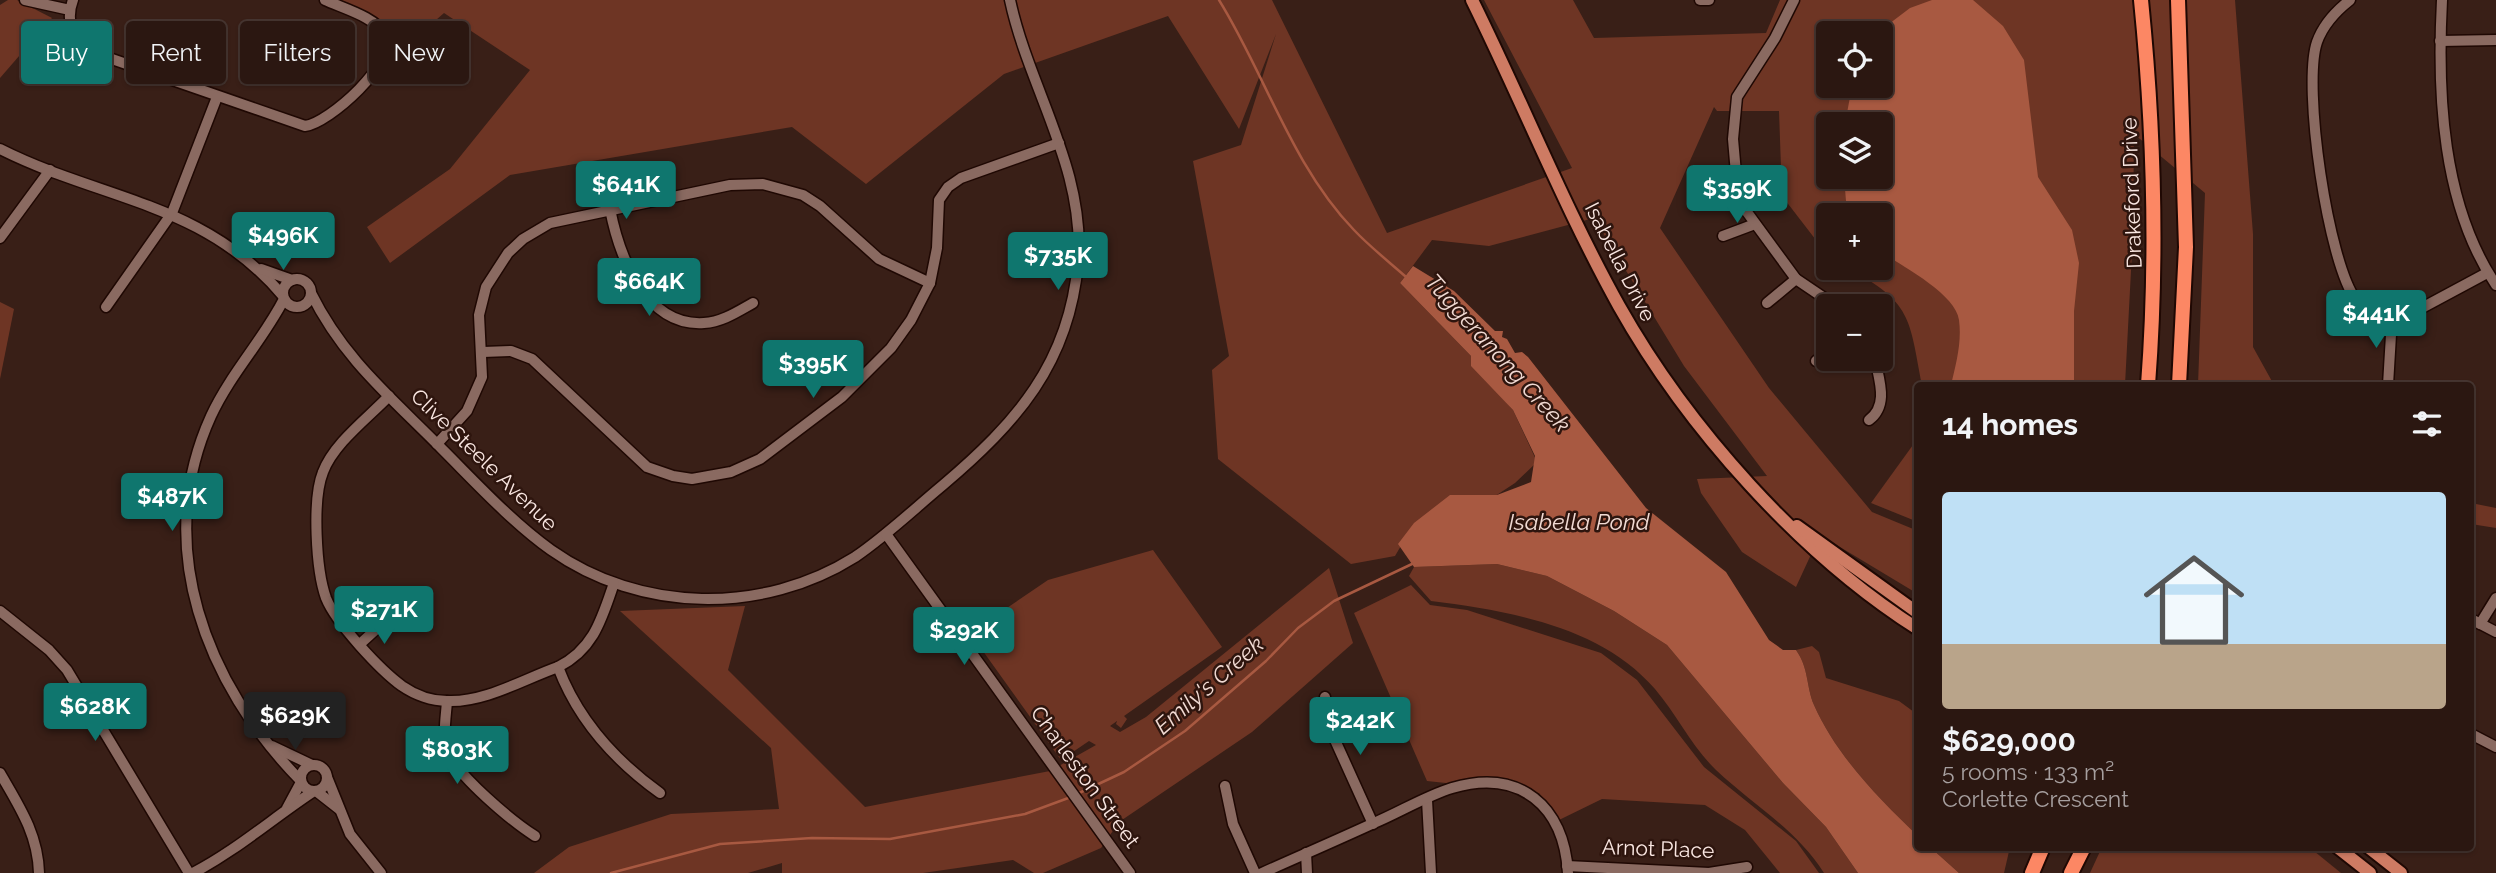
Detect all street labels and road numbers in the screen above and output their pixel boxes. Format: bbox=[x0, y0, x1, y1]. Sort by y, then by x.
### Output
street label: Drakeford Drive bbox=[2116, 117, 2147, 269]
street label: Isabella Drive bbox=[1580, 198, 1661, 326]
street label: Clive Steele Avenue bbox=[406, 383, 563, 536]
street label: Charleston Street bbox=[1026, 701, 1145, 852]
street label: Arnot Place bbox=[1601, 834, 1715, 863]

